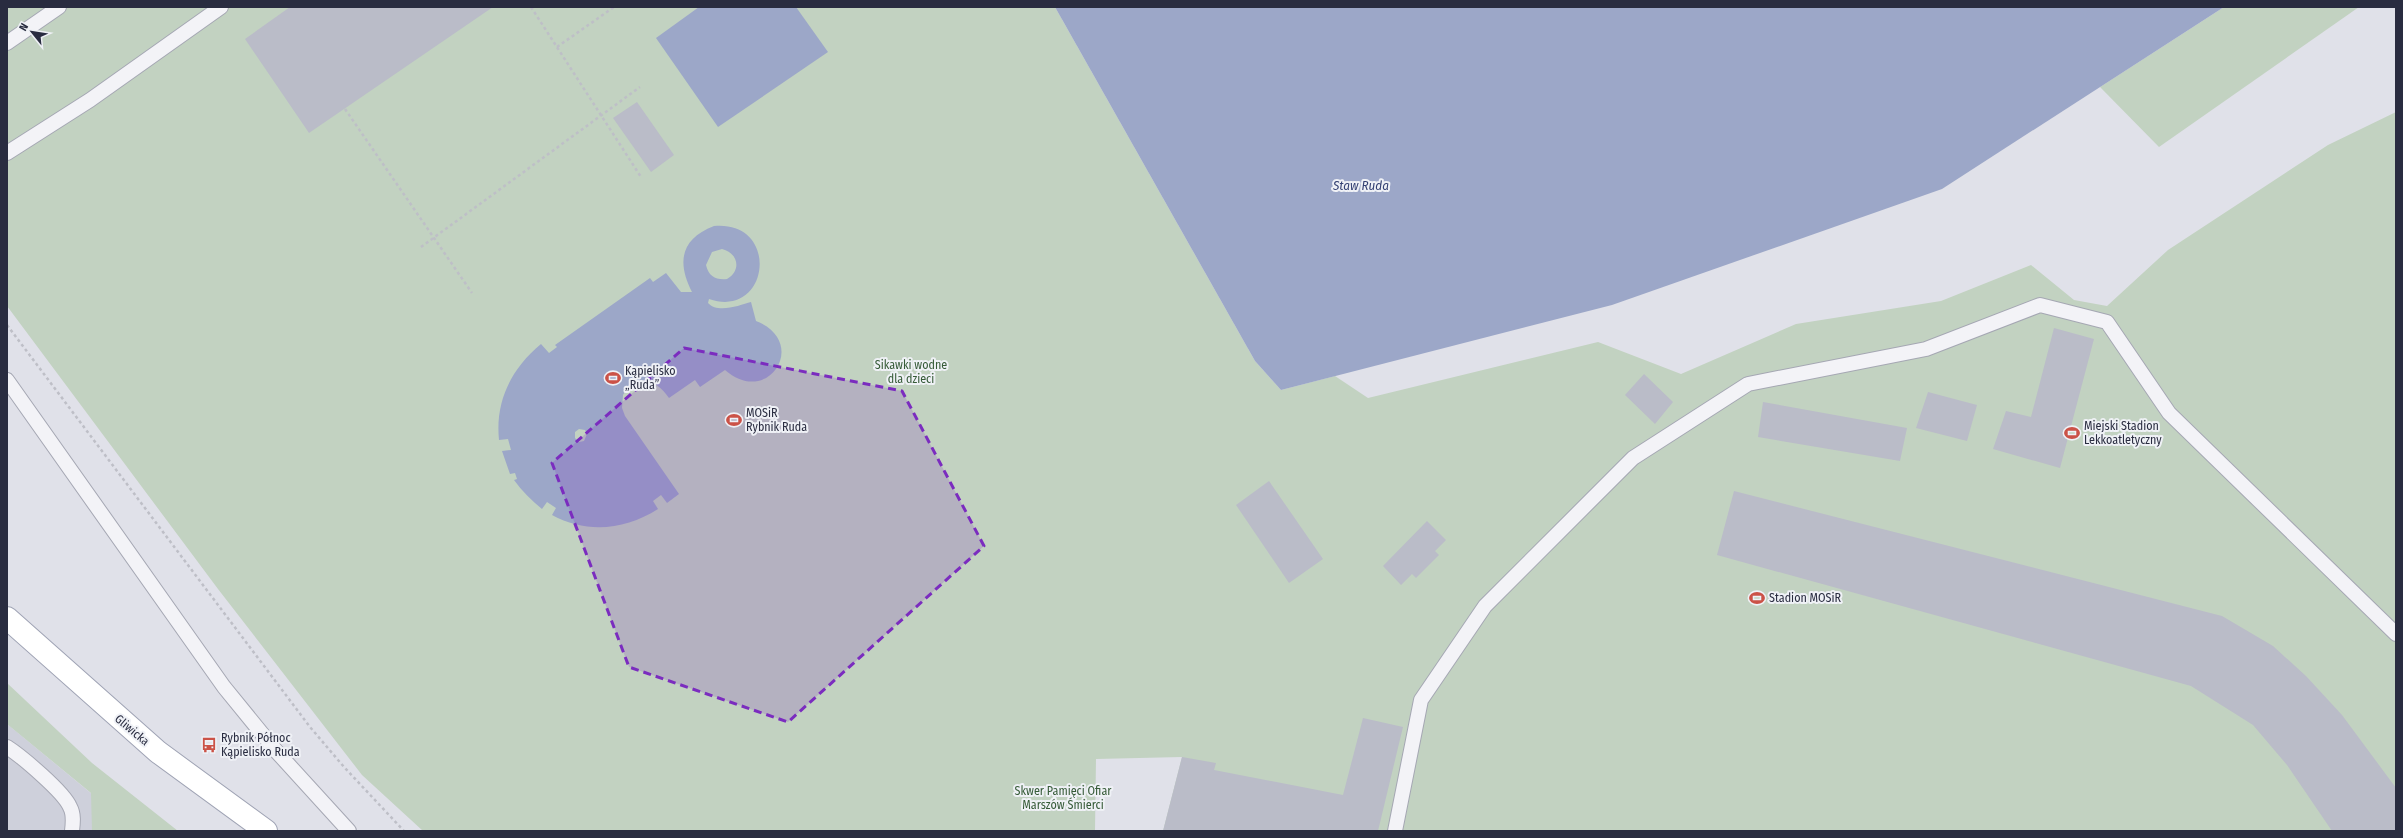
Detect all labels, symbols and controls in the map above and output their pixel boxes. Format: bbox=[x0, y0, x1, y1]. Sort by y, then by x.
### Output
north arrow bbox=[12, 12, 52, 52]
text: N bbox=[16, 21, 31, 33]
water label: Staw Ruda bbox=[1332, 178, 1389, 193]
park label: Sikawki wodne dla dzieci bbox=[875, 358, 947, 386]
place label: Kąpielisko „Ruda” bbox=[625, 364, 676, 392]
sports icon: Kąpielisko „Ruda” bbox=[604, 369, 622, 387]
place label: MOSiR Rybnik Ruda bbox=[746, 406, 807, 434]
sports icon: MOSiR Rybnik Ruda bbox=[725, 411, 743, 429]
place label: Miejski Stadion Lekkoatletyczny bbox=[2084, 419, 2162, 447]
sports icon: Miejski Stadion Lekkoatletyczny bbox=[2063, 424, 2081, 442]
sports icon: Stadion MOSiR bbox=[1748, 589, 1766, 607]
place label: Stadion MOSiR bbox=[1769, 591, 1842, 605]
street label: Gliwicka bbox=[112, 712, 152, 748]
place label: Rybnik Północ Kąpielisko Ruda bbox=[221, 731, 300, 759]
bus stop icon: Rybnik Północ Kąpielisko Ruda bbox=[200, 736, 218, 754]
park label: Skwer Pamięci Ofiar Marszów Śmierci bbox=[1015, 784, 1112, 812]

